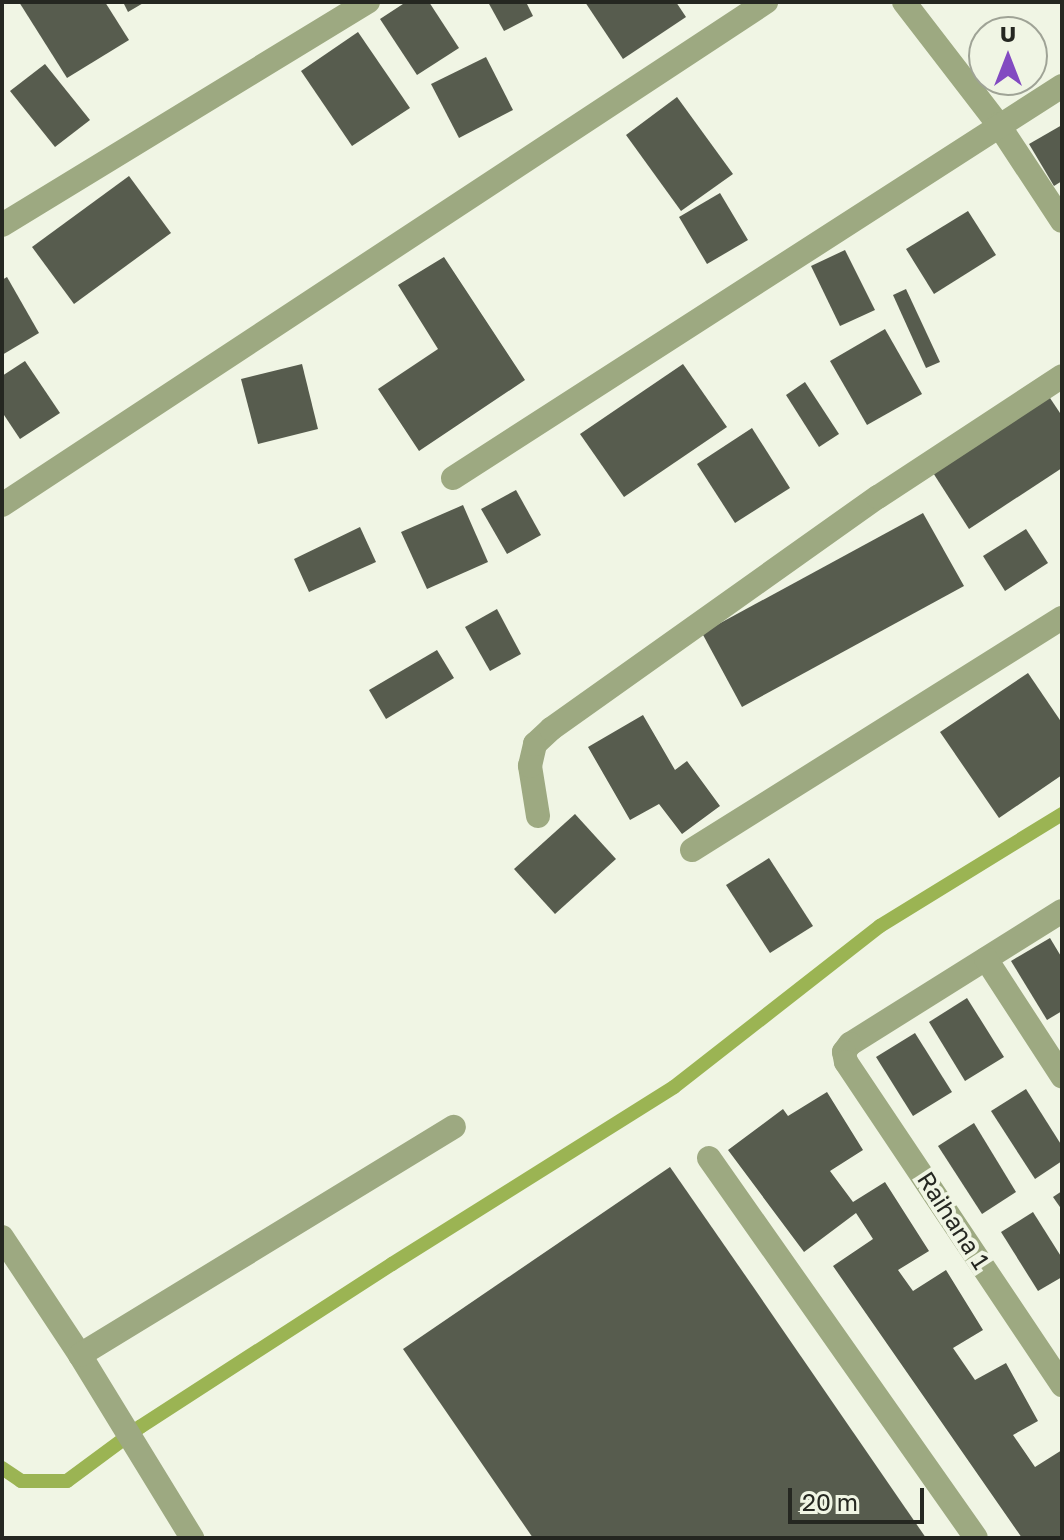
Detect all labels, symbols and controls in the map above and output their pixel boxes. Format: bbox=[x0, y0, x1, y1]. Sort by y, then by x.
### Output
north arrow bbox=[968, 16, 1048, 96]
text: U bbox=[1000, 20, 1016, 47]
street label: Raihana 1 bbox=[912, 1166, 996, 1274]
scale bar bbox=[792, 1472, 928, 1522]
text: 20 m bbox=[802, 1487, 858, 1516]

